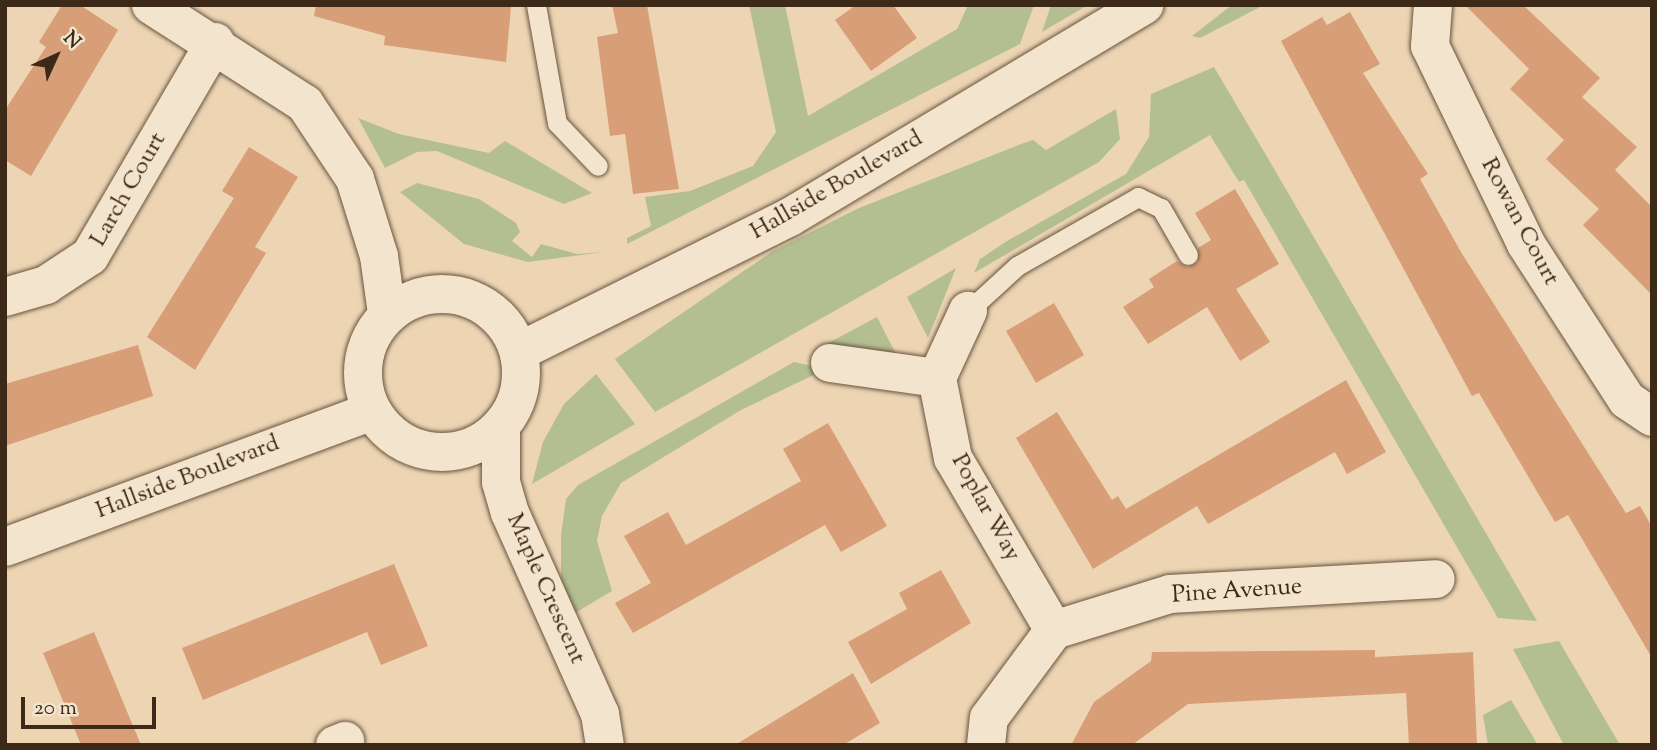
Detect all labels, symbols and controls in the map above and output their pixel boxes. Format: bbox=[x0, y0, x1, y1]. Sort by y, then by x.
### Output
north arrow bbox=[21, 21, 91, 91]
text: N bbox=[56, 26, 86, 56]
street label: Hallside Boulevard bbox=[746, 125, 928, 247]
street label: Larch Court bbox=[85, 128, 173, 252]
street label: Rowan Court bbox=[1473, 153, 1565, 291]
street label: Hallside Boulevard bbox=[92, 430, 284, 526]
street label: Poplar Way bbox=[944, 449, 1026, 567]
street label: Maple Crescent bbox=[499, 509, 591, 669]
street label: Pine Avenue bbox=[1171, 573, 1303, 611]
scale bar bbox=[24, 684, 159, 728]
text: 20 m bbox=[34, 694, 77, 724]

